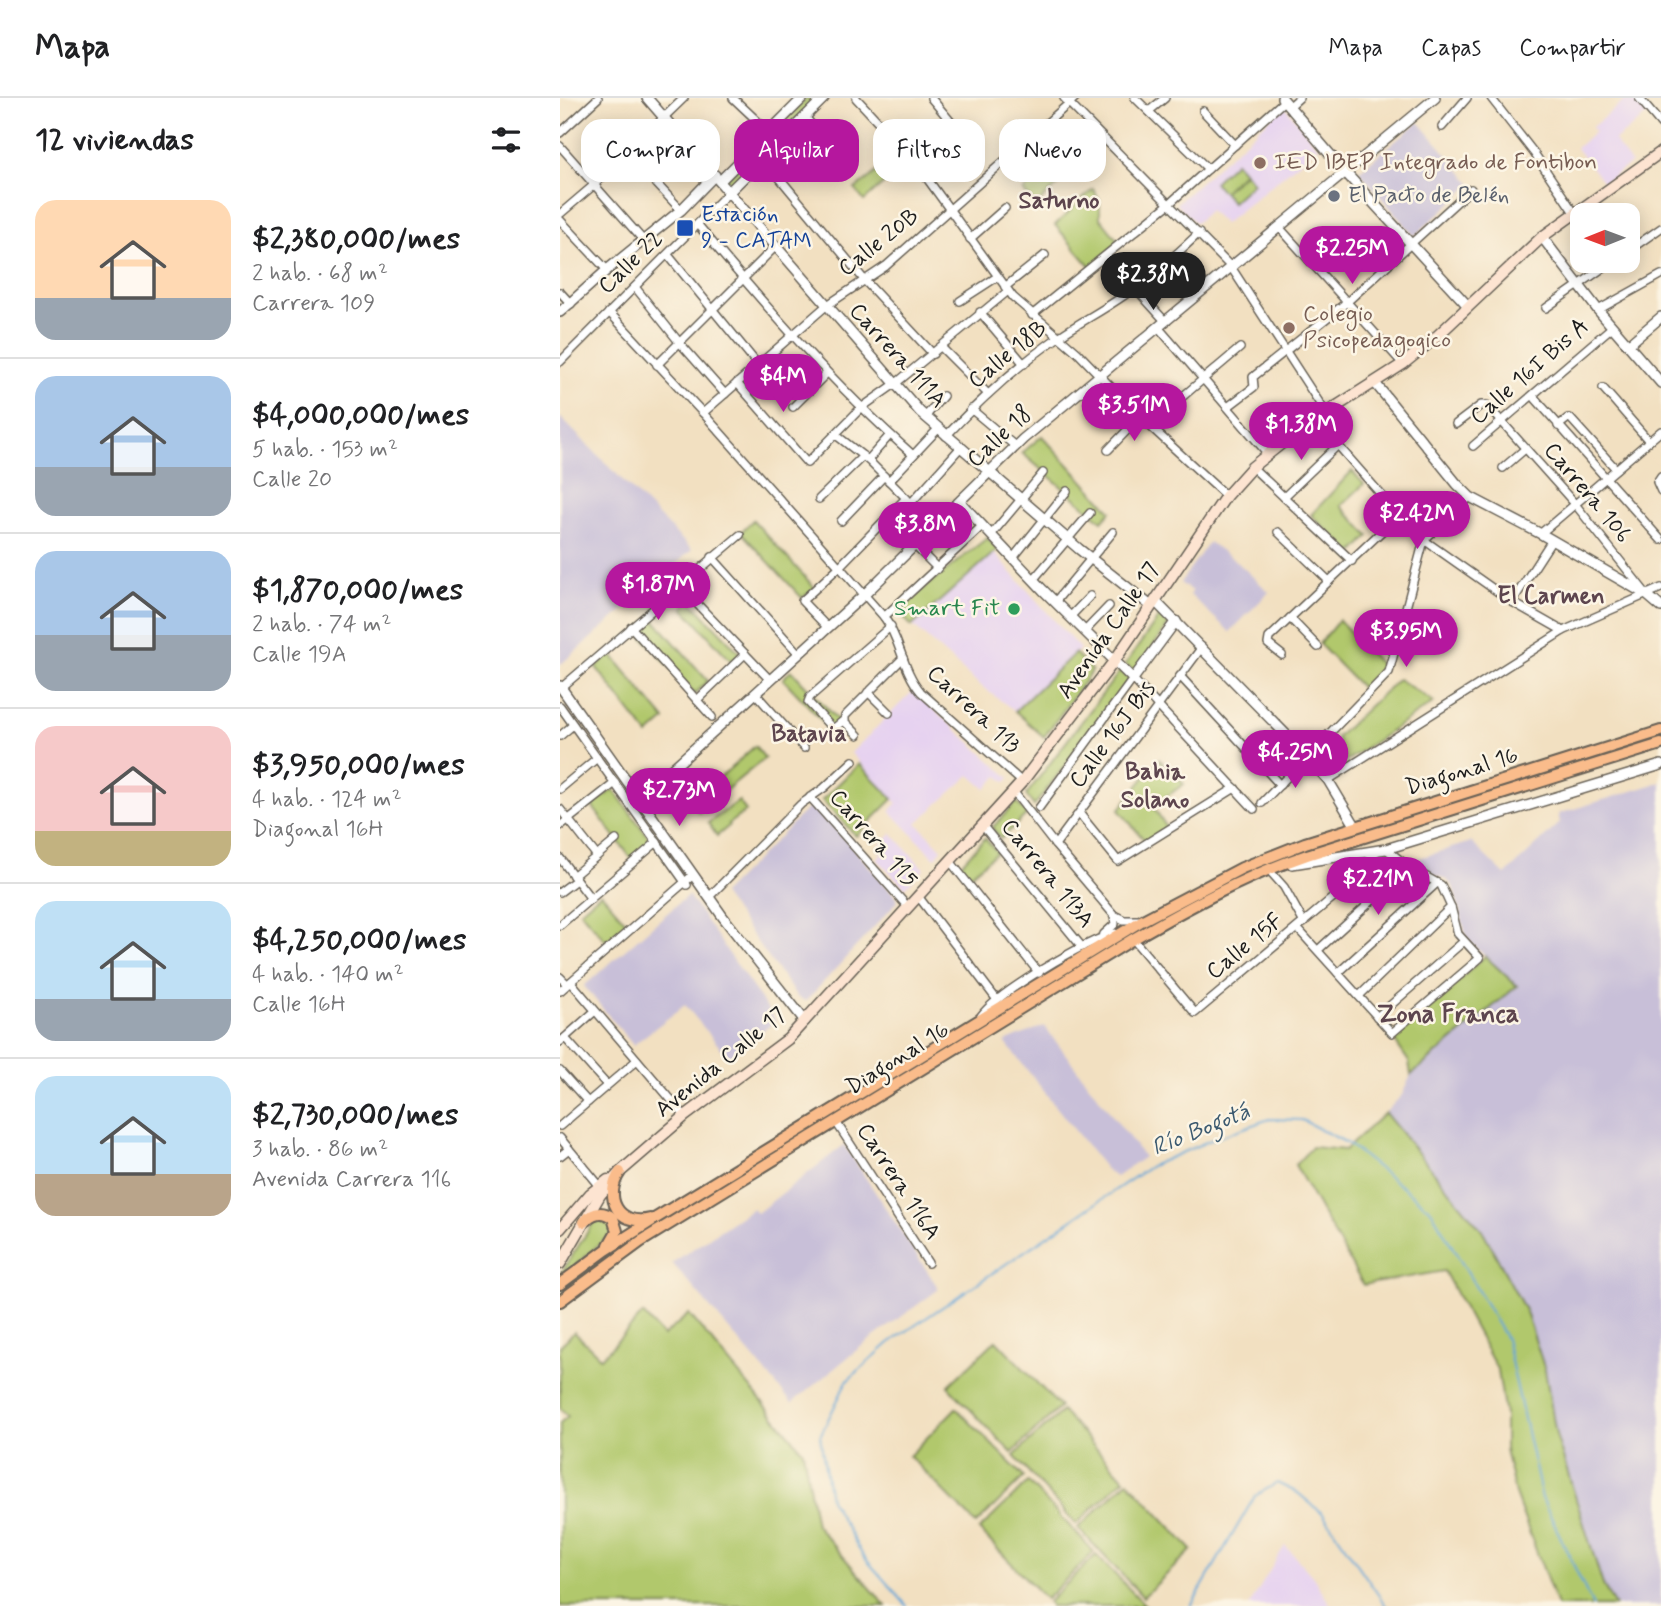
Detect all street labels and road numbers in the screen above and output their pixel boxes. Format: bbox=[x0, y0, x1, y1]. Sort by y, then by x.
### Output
street label: Calle 20B bbox=[832, 202, 926, 284]
street label: Calle 22 bbox=[592, 225, 670, 301]
street label: Carrera 111A bbox=[842, 297, 952, 415]
street label: Calle 16I Bis A bbox=[1464, 312, 1596, 432]
street label: Calle 18B bbox=[962, 314, 1054, 396]
street label: Calle 18 bbox=[961, 399, 1039, 475]
street label: Carrera 106 bbox=[1536, 437, 1638, 549]
street label: Avenida Calle 17 bbox=[1051, 557, 1167, 705]
street label: Carrera 113 bbox=[920, 659, 1026, 761]
street label: Calle 16J Bis bbox=[1063, 675, 1163, 795]
street label: Diagonal 16 bbox=[1402, 741, 1523, 805]
street label: Carrera 115 bbox=[822, 784, 924, 894]
street label: Carrera 113A bbox=[994, 813, 1100, 935]
street label: Calle 15F bbox=[1200, 907, 1290, 987]
street label: Avenida Calle 17 bbox=[649, 1001, 793, 1125]
street label: Diagonal 16 bbox=[841, 1015, 956, 1104]
street label: Carrera 116A bbox=[849, 1118, 947, 1246]

